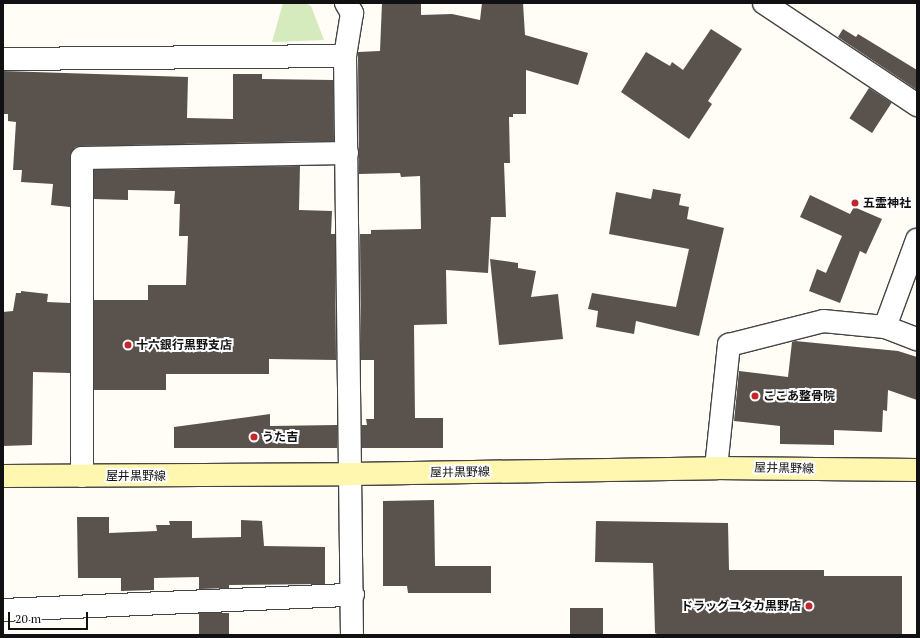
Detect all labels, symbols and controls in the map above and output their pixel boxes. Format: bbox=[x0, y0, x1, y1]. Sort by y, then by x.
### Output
place label: 五霊神社 bbox=[863, 196, 911, 210]
marker: 五霊神社 bbox=[850, 198, 860, 208]
place label: 十六銀行黒野支店 bbox=[136, 338, 232, 352]
marker: 十六銀行黒野支店 bbox=[123, 340, 133, 350]
place label: ここあ整骨院 bbox=[763, 389, 835, 403]
marker: ここあ整骨院 bbox=[750, 391, 760, 401]
place label: うた吉 bbox=[262, 430, 298, 444]
marker: うた吉 bbox=[249, 432, 259, 442]
street label: 屋井黒野線 bbox=[754, 460, 814, 476]
street label: 屋井黒野線 bbox=[430, 464, 490, 480]
street label: 屋井黒野線 bbox=[106, 469, 166, 483]
place label: ドラッグユタカ黒野店 bbox=[681, 599, 801, 613]
marker: ドラッグユタカ黒野店 bbox=[804, 601, 814, 611]
scale bar bbox=[10, 604, 90, 630]
text: 20 m bbox=[15, 611, 41, 626]

